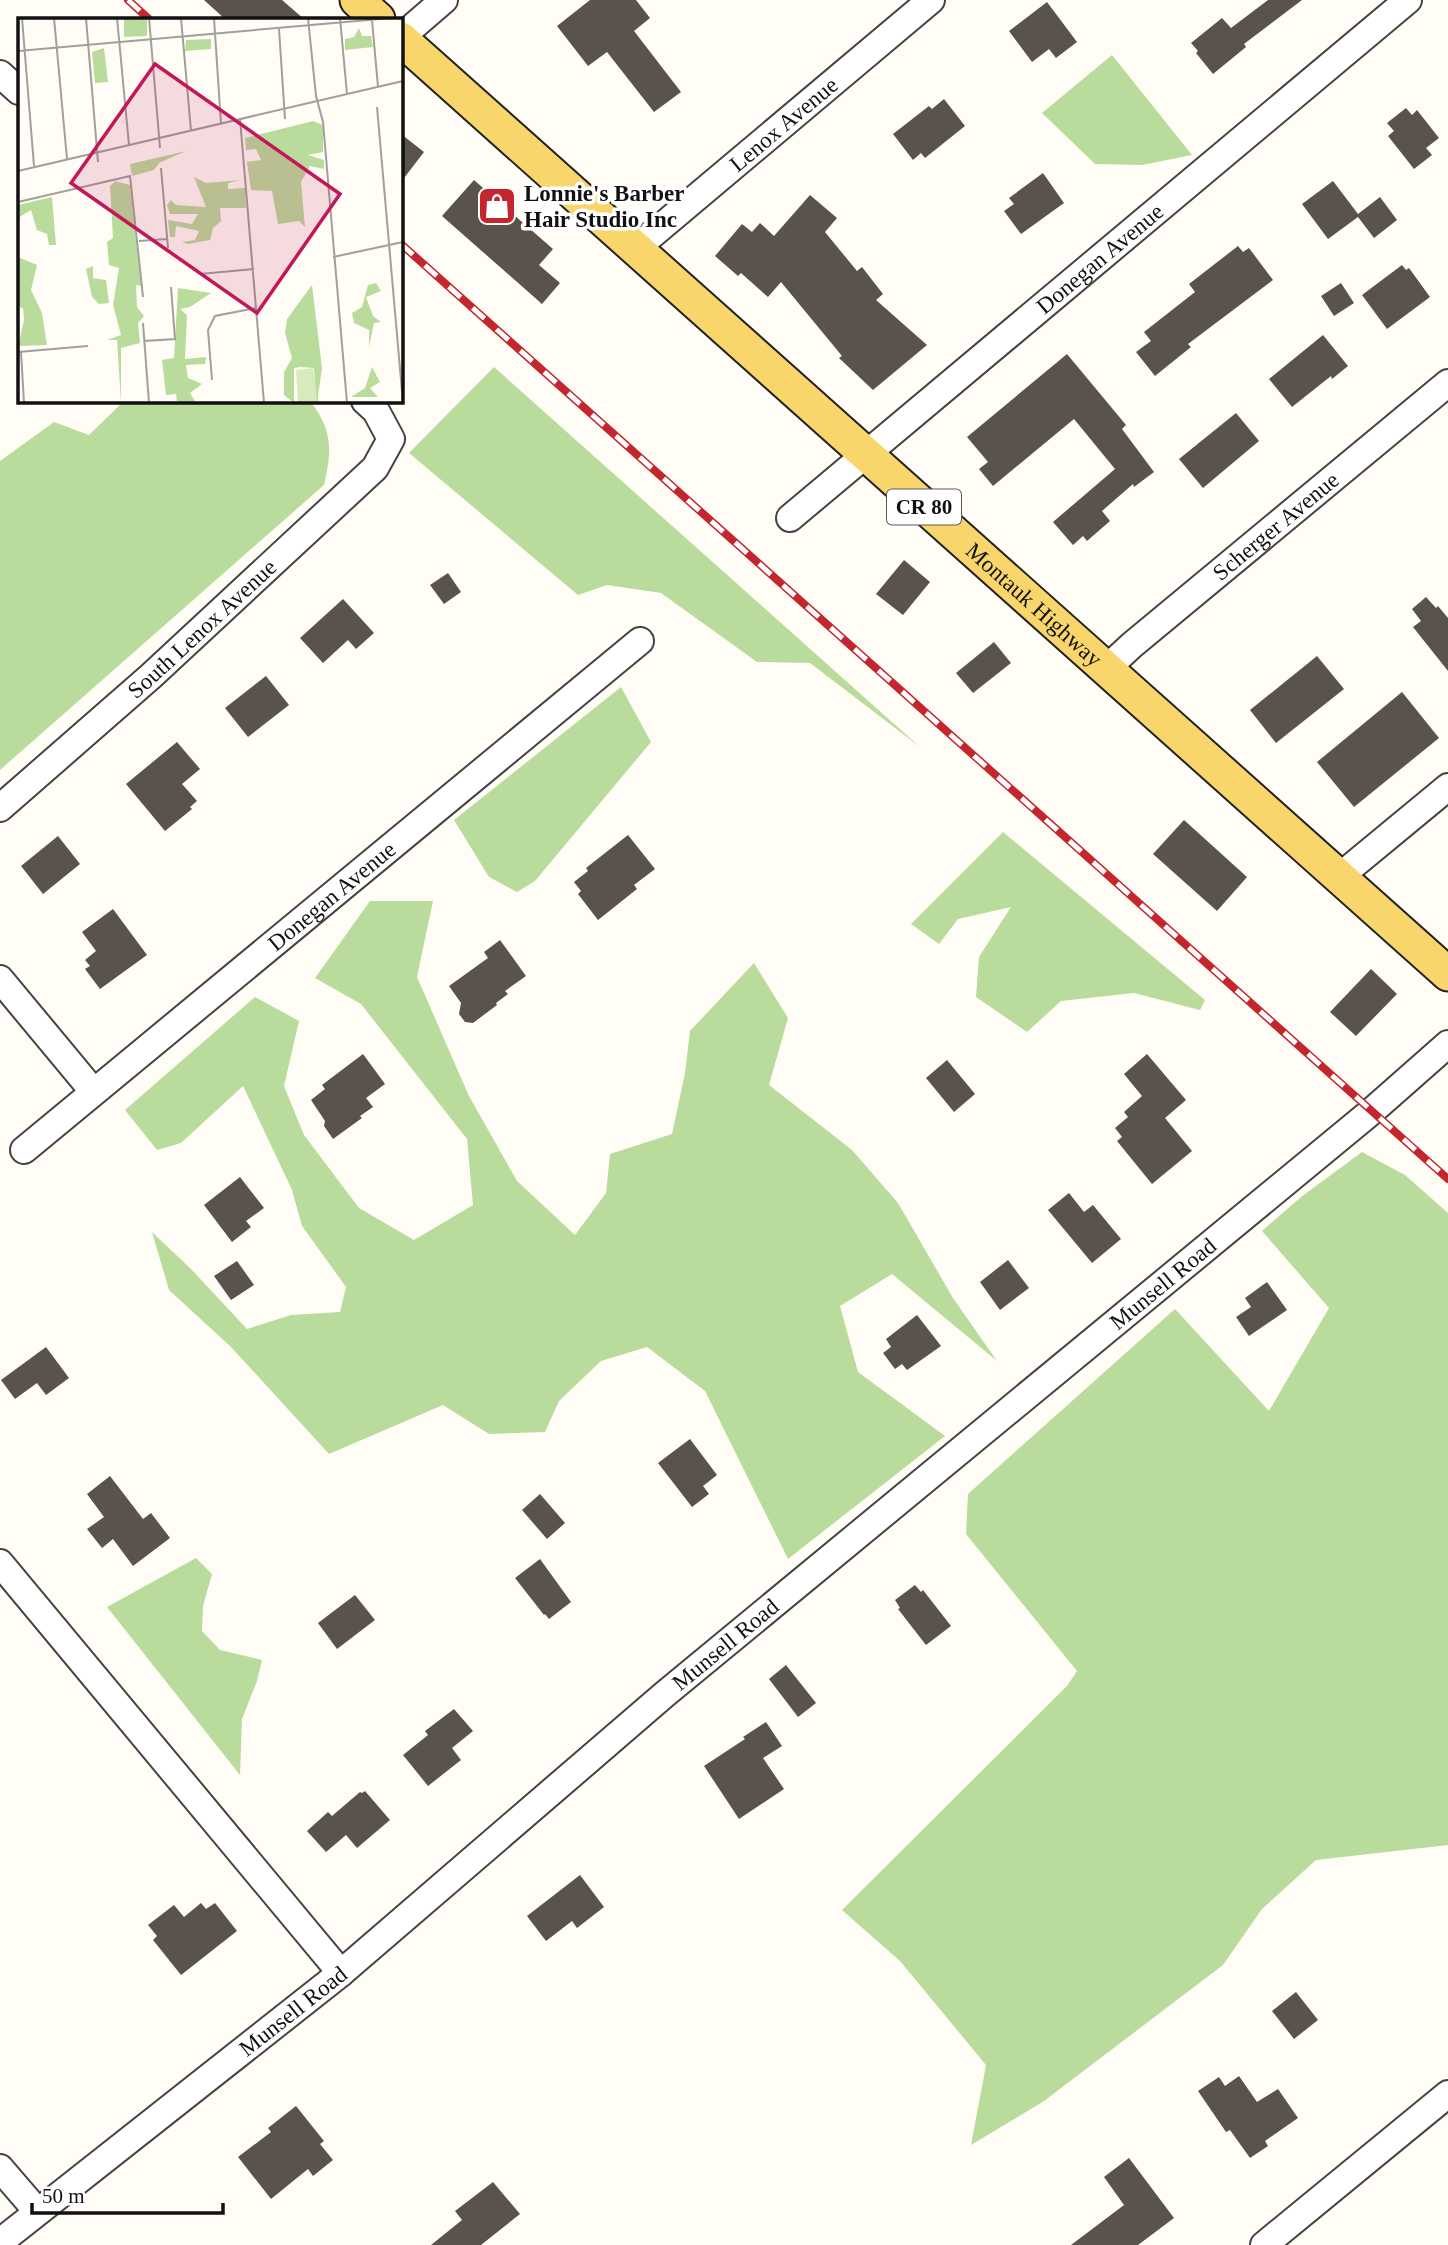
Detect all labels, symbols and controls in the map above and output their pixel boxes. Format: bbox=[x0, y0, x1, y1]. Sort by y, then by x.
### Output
inset map bbox=[18, 18, 402, 402]
street label: Lenox Avenue bbox=[724, 72, 842, 177]
place label: Lonnie's Barber Hair Studio Inc bbox=[524, 181, 684, 232]
shop icon: Lonnie's Barber Hair Studio Inc bbox=[476, 185, 518, 227]
street label: Donegan Avenue bbox=[1031, 198, 1168, 319]
street label: Scherger Avenue bbox=[1208, 467, 1344, 585]
road number: CR 80 bbox=[887, 490, 961, 524]
street label: Montauk Highway bbox=[961, 538, 1108, 672]
street label: South Lenox Avenue bbox=[123, 554, 281, 703]
street label: Donegan Avenue bbox=[263, 836, 400, 956]
street label: Munsell Road bbox=[1105, 1232, 1221, 1334]
street label: Munsell Road bbox=[667, 1593, 784, 1695]
street label: Munsell Road bbox=[234, 1961, 352, 2061]
scale bar bbox=[32, 2172, 222, 2216]
text: 50 m bbox=[42, 2184, 85, 2208]

